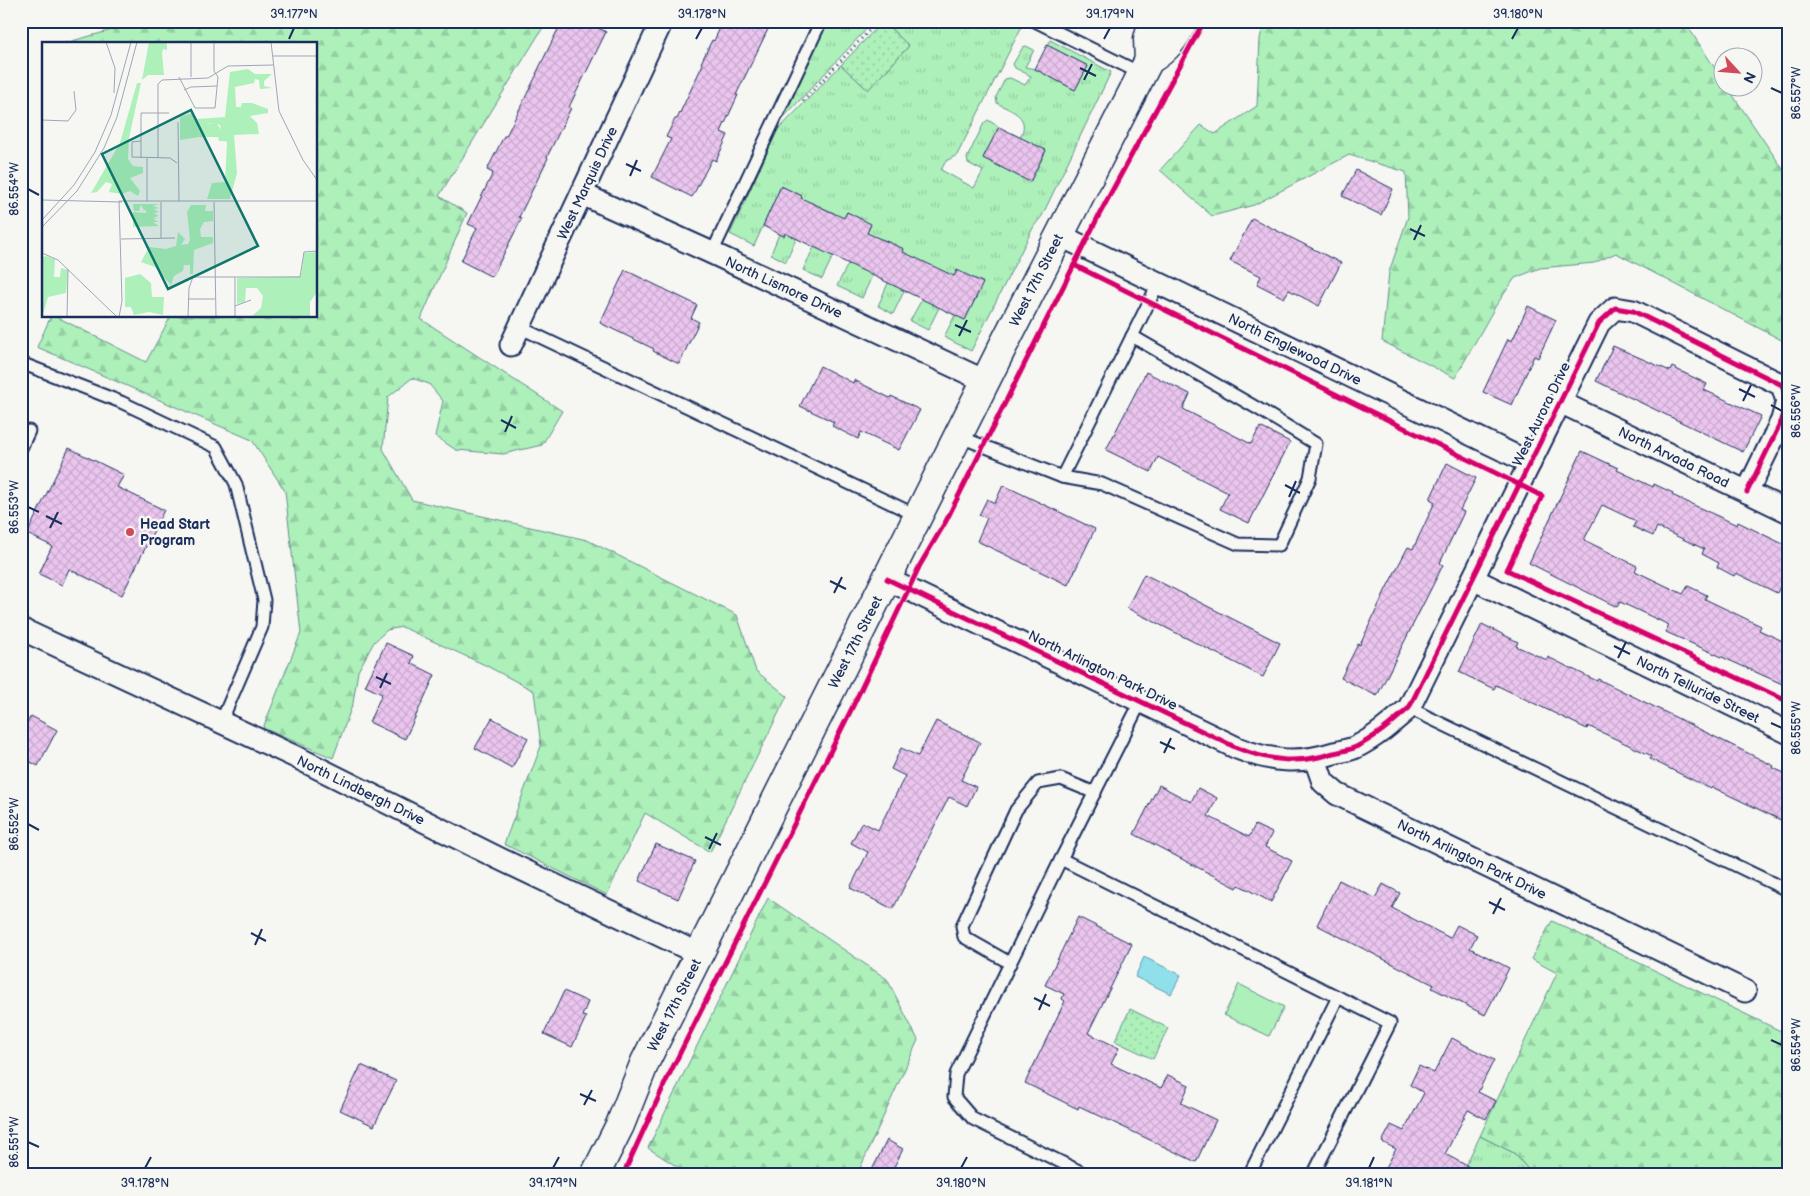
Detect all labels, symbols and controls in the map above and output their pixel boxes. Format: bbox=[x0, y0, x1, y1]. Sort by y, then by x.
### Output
text: 39.177°N bbox=[270, 7, 318, 22]
text: 39.178°N bbox=[678, 7, 726, 22]
text: 39.179°N bbox=[1086, 7, 1134, 22]
text: 39.180°N bbox=[1493, 7, 1543, 22]
inset map bbox=[42, 42, 318, 318]
north arrow bbox=[1712, 48, 1762, 98]
text: 86.557°W bbox=[1789, 67, 1804, 119]
text: N bbox=[1739, 69, 1759, 86]
street label: West Marquis Drive bbox=[554, 124, 621, 243]
text: 86.554°W bbox=[7, 162, 22, 216]
street label: West 17th Street bbox=[1006, 231, 1067, 329]
street label: North Lismore Drive bbox=[723, 253, 845, 322]
street label: North Englewood Drive bbox=[1225, 310, 1364, 389]
street label: West Aurora Drive bbox=[1509, 359, 1574, 469]
text: 86.556°W bbox=[1789, 384, 1804, 438]
street label: North Arvada Road bbox=[1616, 423, 1732, 492]
text: 86.553°W bbox=[7, 480, 22, 534]
place label: Head Start Program bbox=[140, 516, 210, 549]
marker: Head Start Program bbox=[124, 526, 136, 538]
street label: West 17th Street bbox=[825, 593, 886, 691]
street label: North Arlington Park Drive bbox=[1025, 627, 1180, 714]
street label: North Telluride Street bbox=[1633, 652, 1763, 727]
text: 86.555°W bbox=[1789, 701, 1804, 755]
street label: North Lindbergh Drive bbox=[294, 752, 428, 829]
text: 86.552°W bbox=[7, 797, 22, 851]
street label: North Arlington Park Drive bbox=[1394, 816, 1549, 903]
street label: West 17th Street bbox=[644, 956, 705, 1054]
text: 86.554°W bbox=[1789, 1018, 1804, 1072]
text: 86.551°W bbox=[7, 1116, 22, 1168]
text: 39.178°N bbox=[121, 1176, 169, 1191]
text: 39.179°N bbox=[529, 1176, 577, 1191]
text: 39.180°N bbox=[936, 1176, 986, 1191]
text: 39.181°N bbox=[1345, 1176, 1393, 1191]

